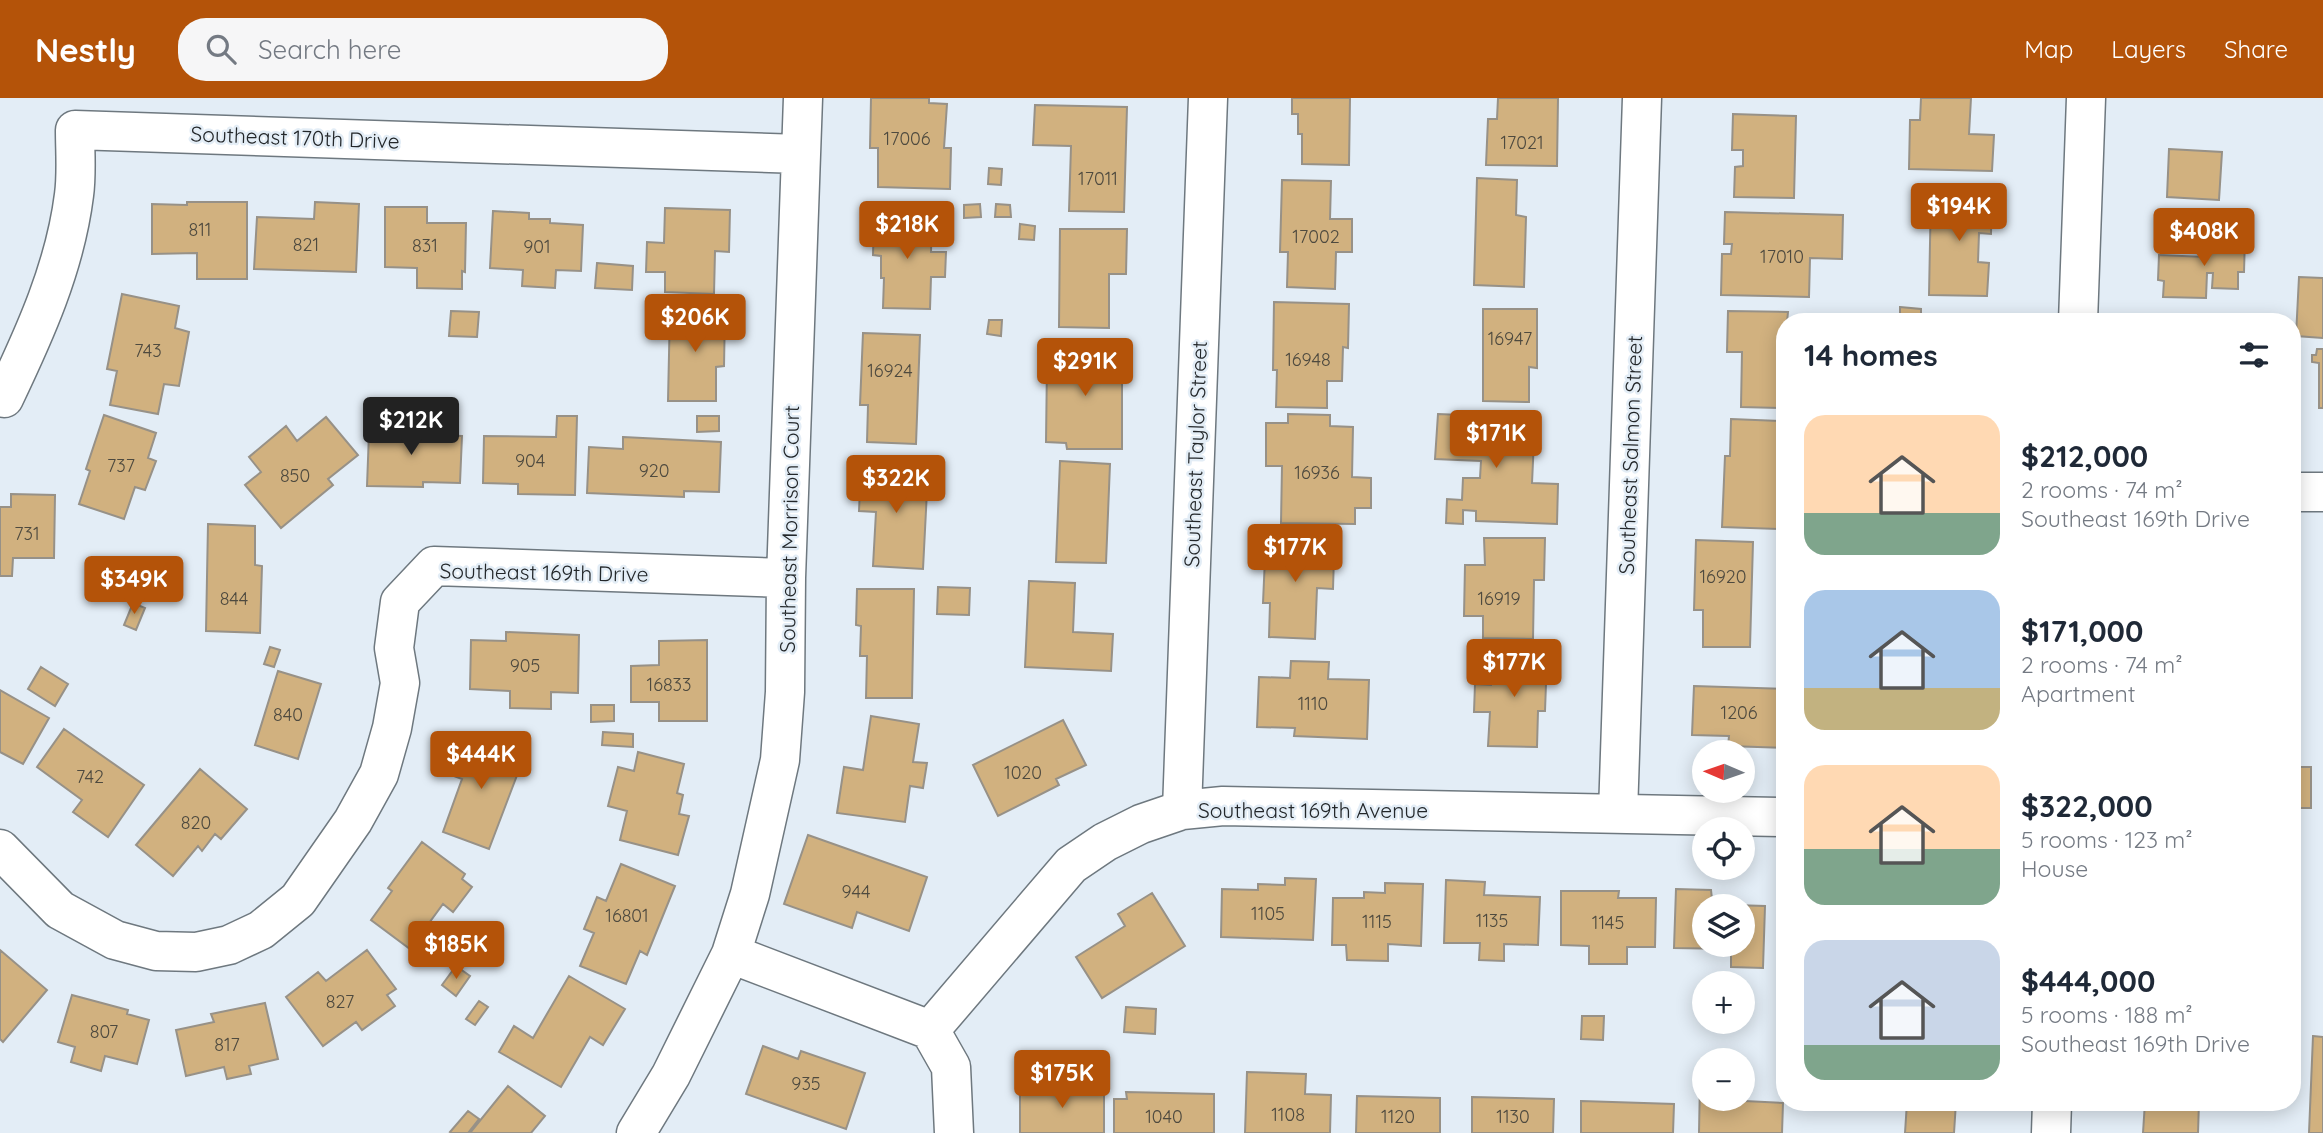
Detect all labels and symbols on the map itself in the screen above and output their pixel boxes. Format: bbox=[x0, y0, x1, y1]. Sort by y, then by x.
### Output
street label: Southeast 170th Drive bbox=[190, 120, 400, 154]
house number: 17006 bbox=[884, 127, 931, 150]
house number: 17021 bbox=[1500, 131, 1544, 154]
house number: 17011 bbox=[1078, 167, 1118, 190]
pin: $194K bbox=[1910, 184, 2008, 243]
pin: $218K bbox=[858, 202, 956, 261]
pin: $408K bbox=[2155, 208, 2253, 268]
house number: 811 bbox=[188, 218, 212, 241]
house number: 17002 bbox=[1292, 225, 1340, 248]
house number: 821 bbox=[293, 233, 319, 256]
house number: 831 bbox=[412, 234, 438, 257]
house number: 901 bbox=[523, 235, 551, 258]
house number: 17010 bbox=[1760, 245, 1804, 268]
pin: $206K bbox=[646, 294, 744, 354]
house number: 16947 bbox=[1488, 327, 1532, 350]
street label: Southeast Salmon Street bbox=[1613, 335, 1647, 575]
pin: $291K bbox=[1036, 338, 1134, 398]
house number: 743 bbox=[134, 339, 162, 362]
street label: Southeast Taylor Street bbox=[1178, 340, 1212, 568]
house number: 16948 bbox=[1285, 348, 1331, 371]
house number: 16924 bbox=[867, 359, 913, 382]
pin: $212K bbox=[362, 398, 460, 457]
street label: Southeast Morrison Court bbox=[774, 405, 804, 653]
pin: $171K bbox=[1447, 410, 1545, 470]
house number: 904 bbox=[515, 449, 545, 472]
house number: 737 bbox=[107, 454, 135, 477]
pin: $322K bbox=[847, 456, 945, 515]
house number: 920 bbox=[639, 459, 669, 482]
house number: 16936 bbox=[1294, 461, 1340, 484]
house number: 850 bbox=[280, 464, 310, 487]
house number: 731 bbox=[14, 522, 40, 545]
pin: $177K bbox=[1246, 524, 1344, 584]
pin: $349K bbox=[85, 556, 183, 616]
street label: Southeast 169th Drive bbox=[439, 557, 649, 587]
house number: 16920 bbox=[1699, 565, 1747, 588]
house number: 844 bbox=[220, 587, 248, 610]
house number: 16919 bbox=[1477, 587, 1521, 610]
pin: $177K bbox=[1465, 640, 1563, 699]
house number: 905 bbox=[510, 654, 540, 677]
house number: 16833 bbox=[647, 673, 691, 696]
house number: 1110 bbox=[1298, 692, 1328, 715]
house number: 1206 bbox=[1720, 701, 1758, 724]
house number: 840 bbox=[273, 703, 303, 726]
pin: $444K bbox=[432, 732, 530, 791]
north arrow bbox=[1692, 740, 1755, 803]
house number: 1020 bbox=[1004, 761, 1042, 784]
house number: 742 bbox=[76, 765, 104, 788]
street label: Southeast 169th Avenue bbox=[1198, 797, 1428, 823]
house number: 820 bbox=[181, 811, 211, 834]
house number: 944 bbox=[841, 880, 871, 903]
house number: 1105 bbox=[1251, 902, 1285, 925]
house number: 16801 bbox=[605, 904, 649, 927]
house number: 1135 bbox=[1476, 909, 1508, 932]
house number: 1115 bbox=[1362, 910, 1392, 933]
house number: 1145 bbox=[1592, 911, 1624, 934]
pin: $185K bbox=[407, 922, 505, 981]
house number: 827 bbox=[326, 990, 354, 1013]
house number: 807 bbox=[90, 1020, 118, 1043]
house number: 817 bbox=[214, 1033, 240, 1056]
pin: $175K bbox=[1013, 1051, 1111, 1110]
house number: 935 bbox=[791, 1072, 821, 1095]
house number: 1108 bbox=[1271, 1103, 1305, 1126]
house number: 1040 bbox=[1145, 1105, 1183, 1128]
house number: 1120 bbox=[1381, 1105, 1415, 1128]
house number: 1130 bbox=[1496, 1105, 1530, 1128]

